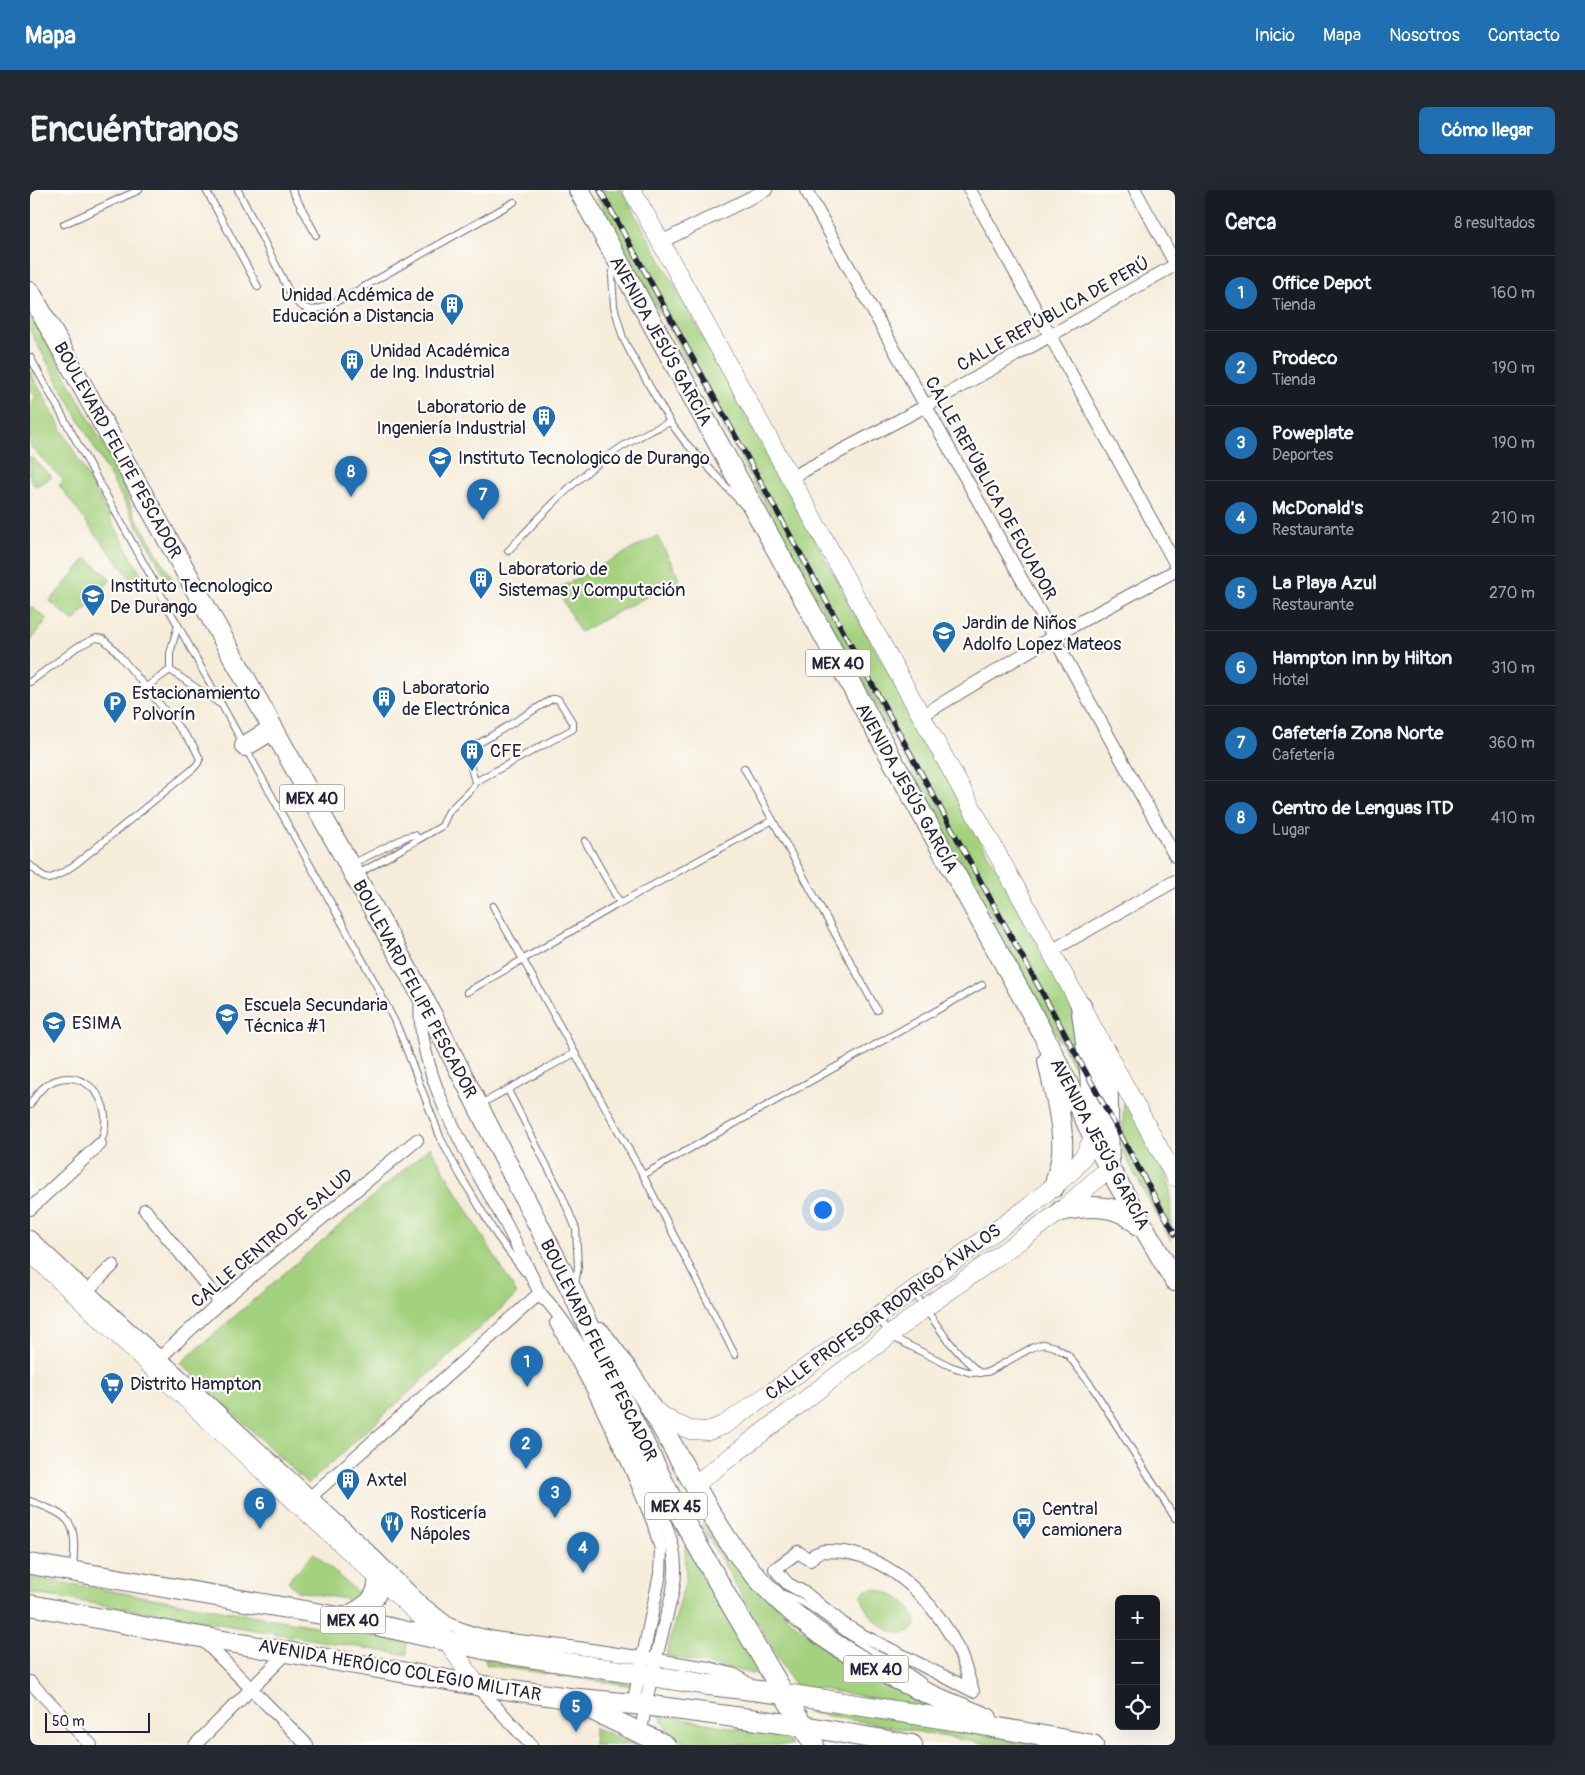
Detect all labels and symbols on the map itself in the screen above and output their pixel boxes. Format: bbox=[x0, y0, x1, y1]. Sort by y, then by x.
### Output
street label: AVENIDA JESÚS GARCÍA bbox=[604, 252, 717, 431]
street label: CALLE REPÚBLICA DE PERÚ bbox=[953, 252, 1153, 377]
place label: Unidad Acdémica de Educación a Distancia bbox=[272, 284, 434, 328]
building icon: Unidad Acdémica de Educación a Distancia bbox=[439, 292, 465, 326]
street label: BOULEVARD FELIPE PESCADOR bbox=[48, 338, 187, 563]
place label: Unidad Académica de Ing. Industrial bbox=[370, 340, 510, 384]
building icon: Unidad Académica de Ing. Industrial bbox=[339, 348, 365, 382]
street label: CALLE REPÚBLICA DE ECUADOR bbox=[919, 372, 1062, 604]
place label: Laboratorio de Ingeniería Industrial bbox=[376, 396, 526, 440]
building icon: Laboratorio de Ingeniería Industrial bbox=[531, 404, 557, 438]
school or university icon: Instituto Tecnologico de Durango bbox=[427, 445, 453, 479]
place label: Instituto Tecnologico de Durango bbox=[458, 447, 710, 470]
pin: 8 bbox=[335, 456, 367, 497]
pin: 7 bbox=[467, 479, 499, 520]
place label: Laboratorio de Sistemas y Computación bbox=[498, 558, 685, 602]
building icon: Laboratorio de Sistemas y Computación bbox=[468, 566, 494, 600]
place label: Instituto Tecnologico De Durango bbox=[110, 575, 273, 619]
school or university icon: Instituto Tecnologico De Durango bbox=[80, 583, 106, 617]
place label: Jardin de Niños Adolfo Lopez Mateos bbox=[962, 612, 1121, 656]
school or university icon: Jardin de Niños Adolfo Lopez Mateos bbox=[931, 620, 957, 654]
road number: MEX 40 bbox=[806, 649, 870, 676]
place label: Laboratorio de Electrónica bbox=[402, 677, 510, 721]
place label: Estacionamiento Polvorín bbox=[132, 682, 260, 726]
building icon: Laboratorio de Electrónica bbox=[371, 685, 397, 719]
parking icon: Estacionamiento Polvorín bbox=[102, 690, 128, 724]
street label: AVENIDA JESÚS GARCÍA bbox=[850, 699, 963, 878]
building icon: CFE bbox=[459, 738, 485, 772]
place label: CFE bbox=[490, 740, 521, 763]
road number: MEX 40 bbox=[280, 784, 344, 812]
street label: BOULEVARD FELIPE PESCADOR bbox=[347, 876, 482, 1102]
place label: Escuela Secundaria Técnica #1 bbox=[244, 994, 388, 1038]
school or university icon: Escuela Secundaria Técnica #1 bbox=[214, 1002, 240, 1036]
school or university icon: ESIMA bbox=[41, 1010, 67, 1044]
place label: ESIMA bbox=[72, 1012, 122, 1035]
street label: AVENIDA JESÚS GARCÍA bbox=[1045, 1055, 1155, 1234]
street label: CALLE CENTRO DE SALUD bbox=[186, 1164, 358, 1313]
your location bbox=[810, 1197, 836, 1223]
street label: CALLE PROFESOR RODRIGO ÁVALOS bbox=[761, 1219, 1006, 1406]
street label: BOULEVARD FELIPE PESCADOR bbox=[535, 1235, 662, 1465]
pin: 1 bbox=[511, 1346, 543, 1387]
supermarket icon: Distrito Hampton bbox=[99, 1371, 125, 1405]
place label: Distrito Hampton bbox=[130, 1373, 261, 1396]
pin: 2 bbox=[510, 1428, 542, 1469]
building icon: Axtel bbox=[335, 1467, 361, 1501]
place label: Axtel bbox=[366, 1469, 407, 1492]
pin: 3 bbox=[539, 1477, 571, 1518]
pin: 6 bbox=[244, 1488, 276, 1529]
road number: MEX 45 bbox=[645, 1492, 707, 1520]
place label: Central camionera bbox=[1042, 1498, 1122, 1542]
place label: Rosticería Nápoles bbox=[410, 1502, 486, 1546]
bus stop icon: Central camionera bbox=[1011, 1506, 1037, 1540]
restaurant icon: Rosticería Nápoles bbox=[379, 1510, 405, 1544]
pin: 4 bbox=[567, 1532, 599, 1573]
road number: MEX 40 bbox=[320, 1606, 386, 1634]
street label: AVENIDA HERÓICO COLEGIO MILITAR bbox=[257, 1633, 543, 1707]
road number: MEX 40 bbox=[844, 1656, 908, 1682]
pin: 5 bbox=[560, 1691, 592, 1732]
scale bar bbox=[45, 1710, 150, 1733]

